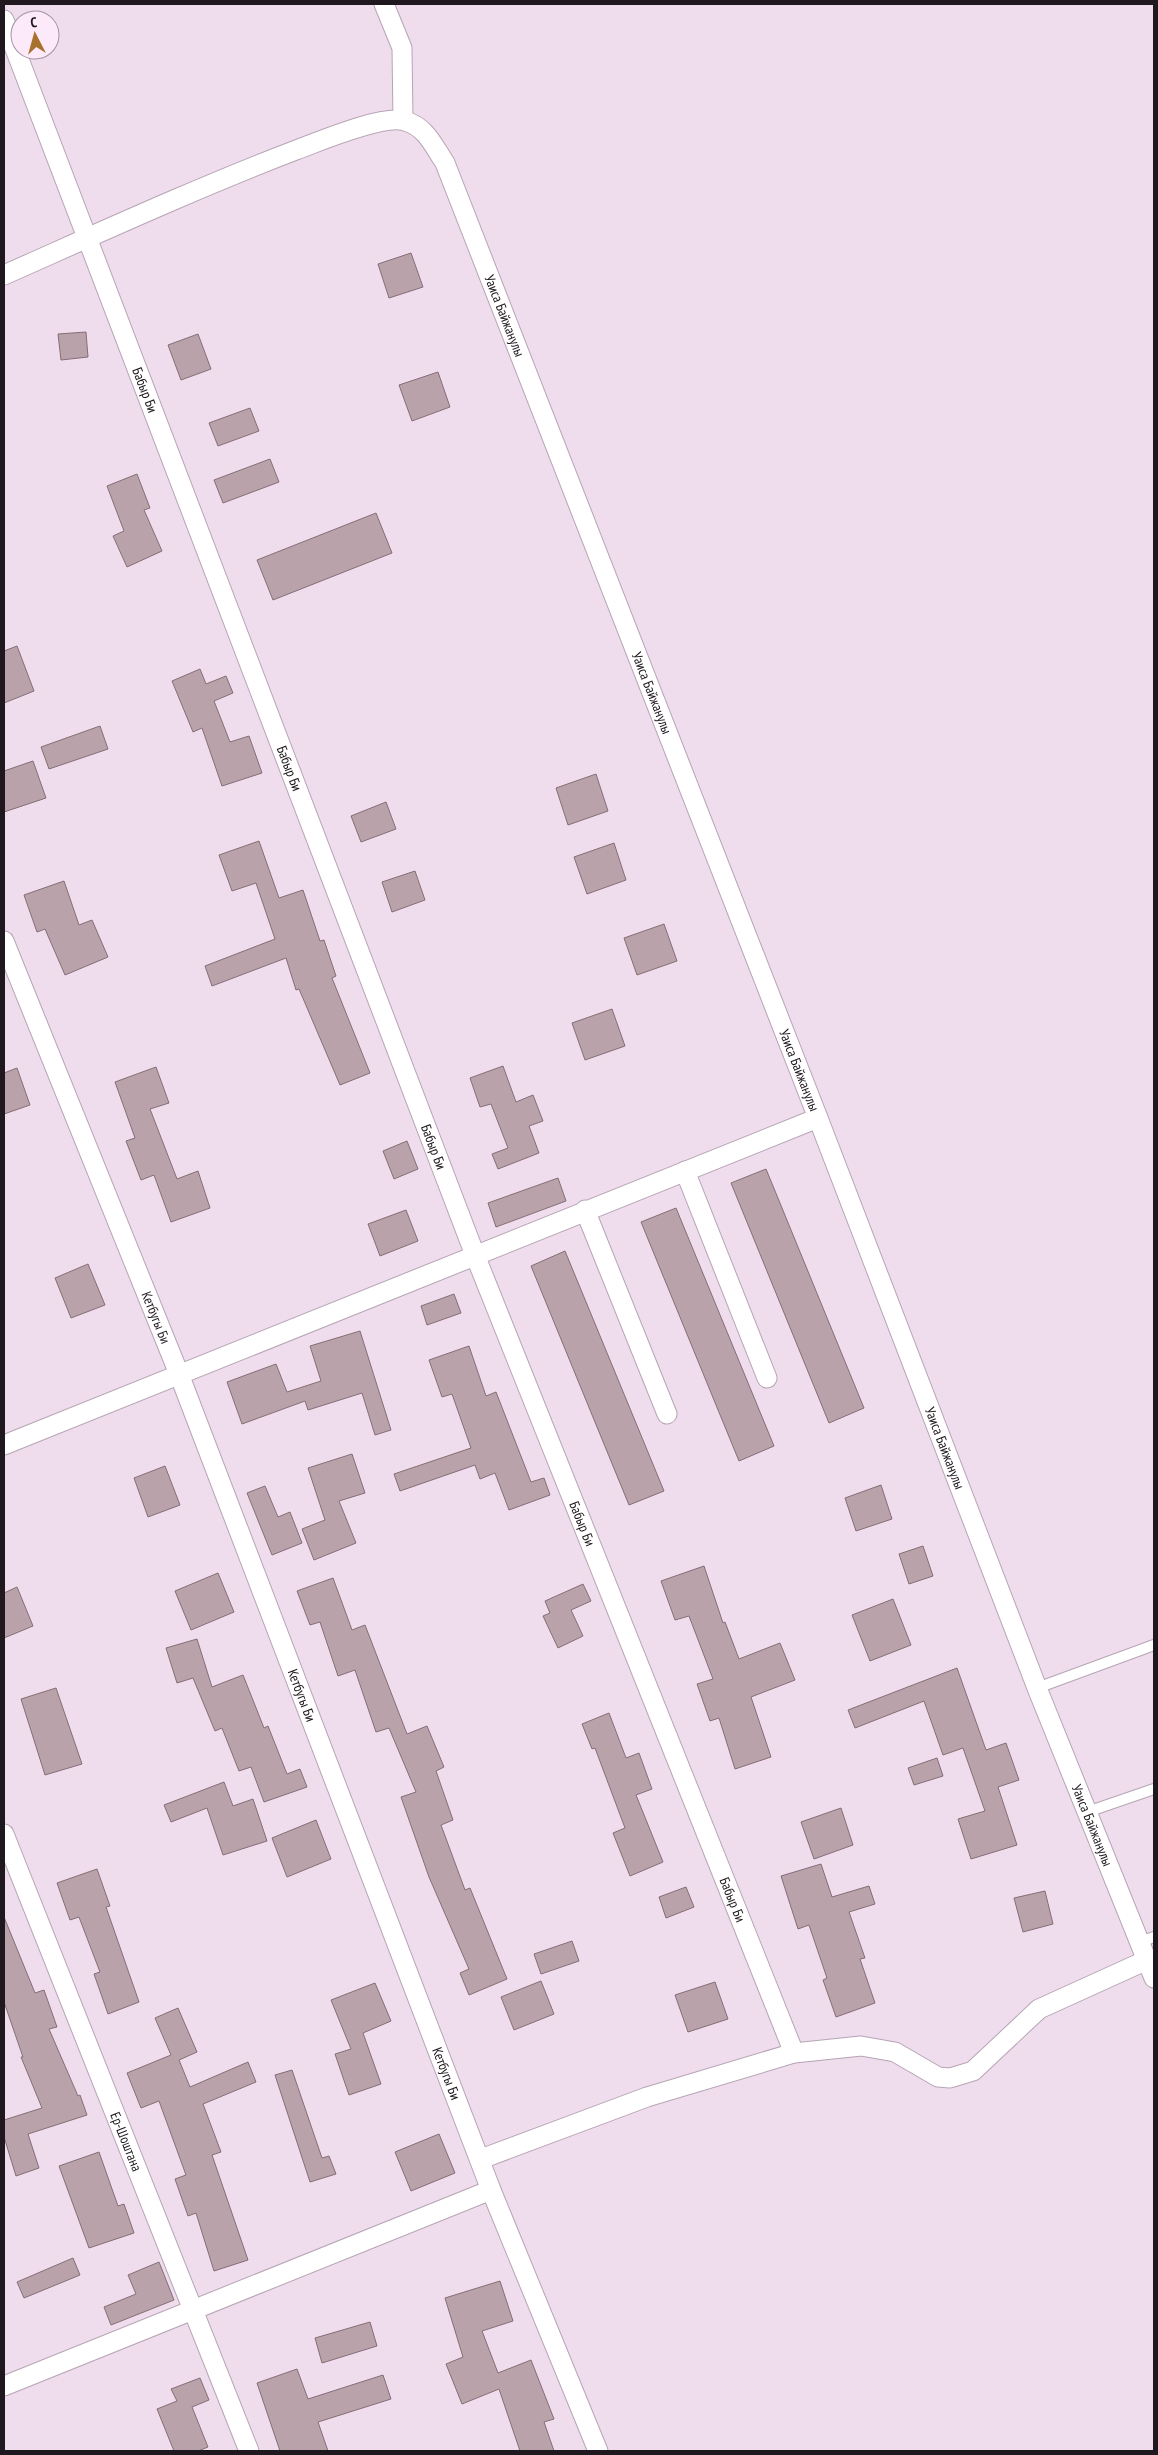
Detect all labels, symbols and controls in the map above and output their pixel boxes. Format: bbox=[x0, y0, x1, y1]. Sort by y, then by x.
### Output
north arrow bbox=[10, 10, 60, 60]
text: С bbox=[30, 13, 38, 31]
street label: Уаиса Байжанулы bbox=[480, 272, 529, 359]
street label: Бабыр Би bbox=[128, 365, 162, 415]
street label: Уаиса Байжанулы bbox=[628, 649, 676, 737]
street label: Бабыр Би bbox=[273, 743, 306, 794]
street label: Уаиса Байжанулы bbox=[775, 1027, 823, 1114]
street label: Бабыр Би bbox=[417, 1122, 451, 1172]
street label: Кетбугы Би bbox=[138, 1289, 175, 1346]
street label: Уаиса Байжанулы bbox=[921, 1404, 969, 1492]
street label: Бабыр Би bbox=[565, 1498, 599, 1549]
street label: Кетбугы Би bbox=[284, 1666, 320, 1724]
street label: Уаиса Байжанулы bbox=[1068, 1782, 1117, 1869]
street label: Бабыр Би bbox=[716, 1875, 750, 1925]
street label: Кетбугы Би bbox=[428, 2045, 465, 2102]
street label: Ер-Шоштана bbox=[106, 2109, 146, 2174]

